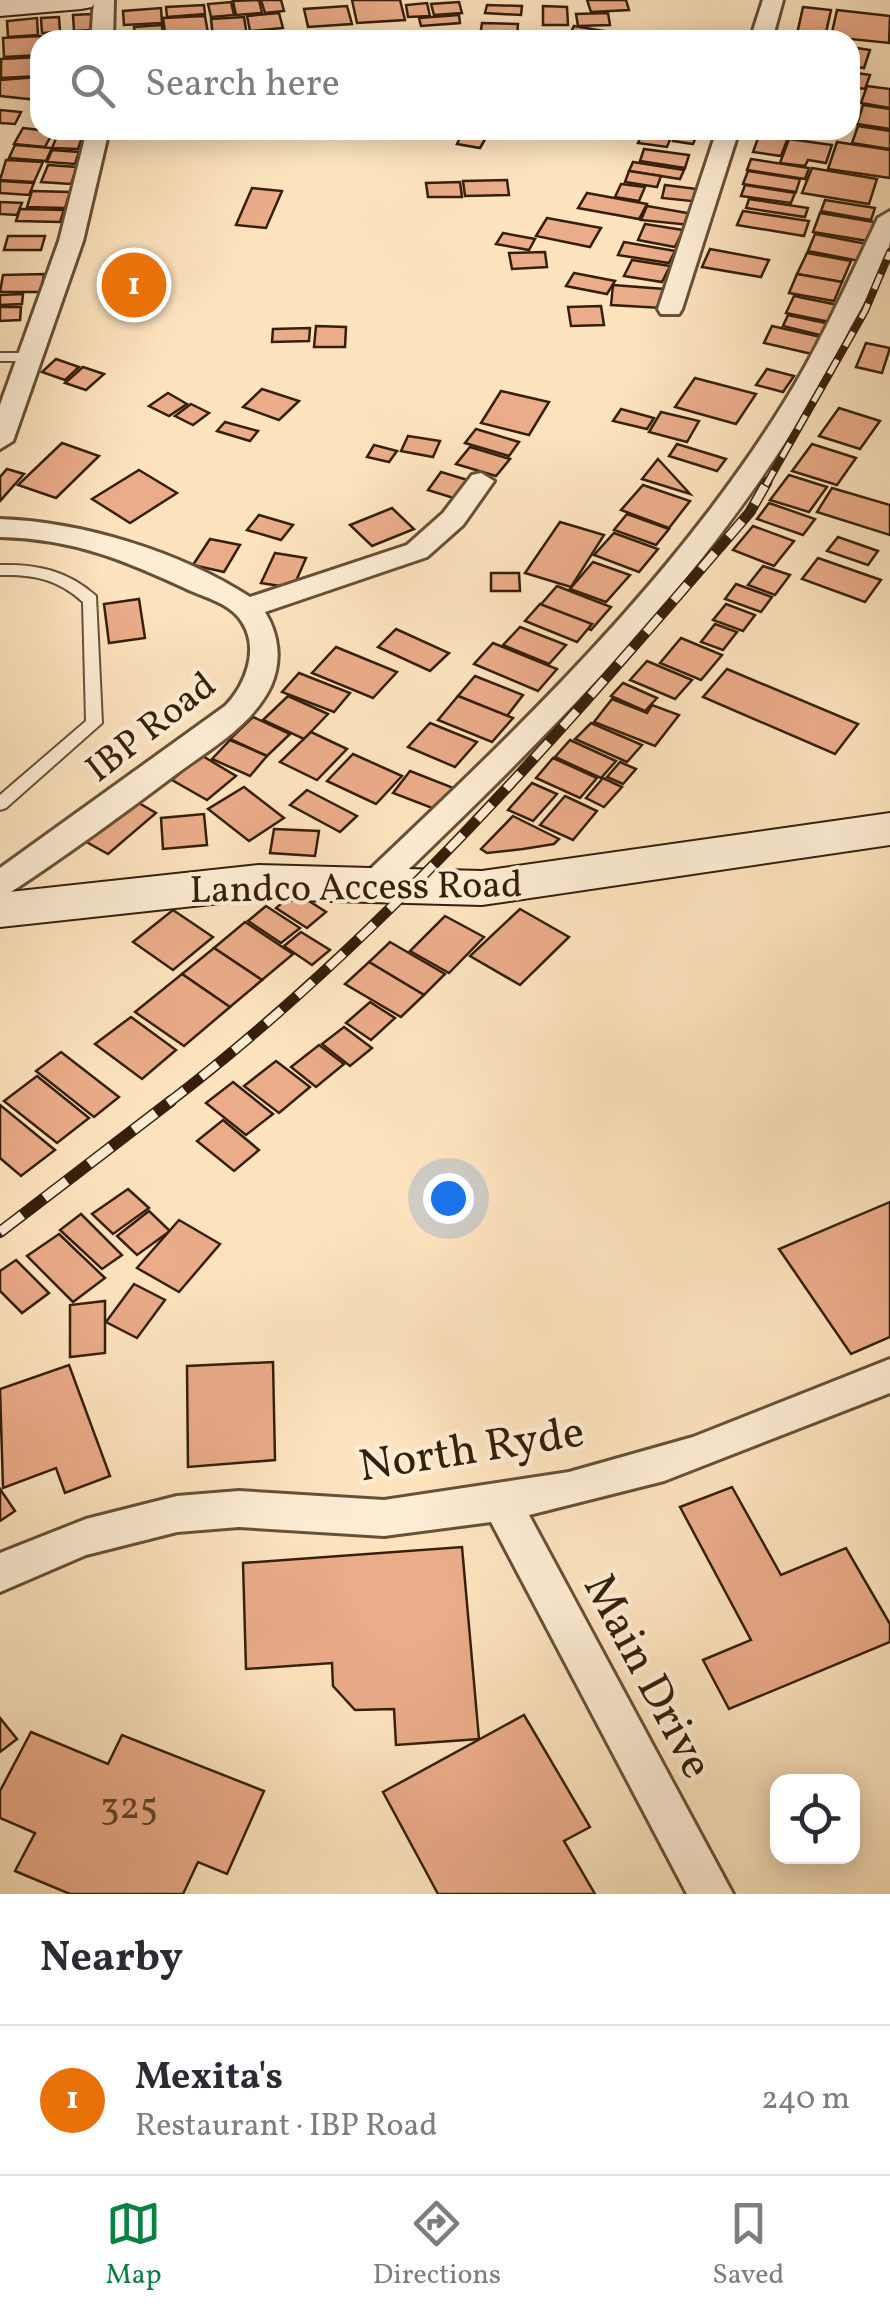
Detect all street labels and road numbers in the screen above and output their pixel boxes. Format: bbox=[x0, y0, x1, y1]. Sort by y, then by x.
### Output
street label: IBP Road bbox=[76, 661, 229, 797]
street label: Landco Access Road bbox=[189, 860, 523, 919]
street label: North Ryde bbox=[354, 1403, 589, 1500]
street label: Main Drive bbox=[566, 1564, 726, 1791]

